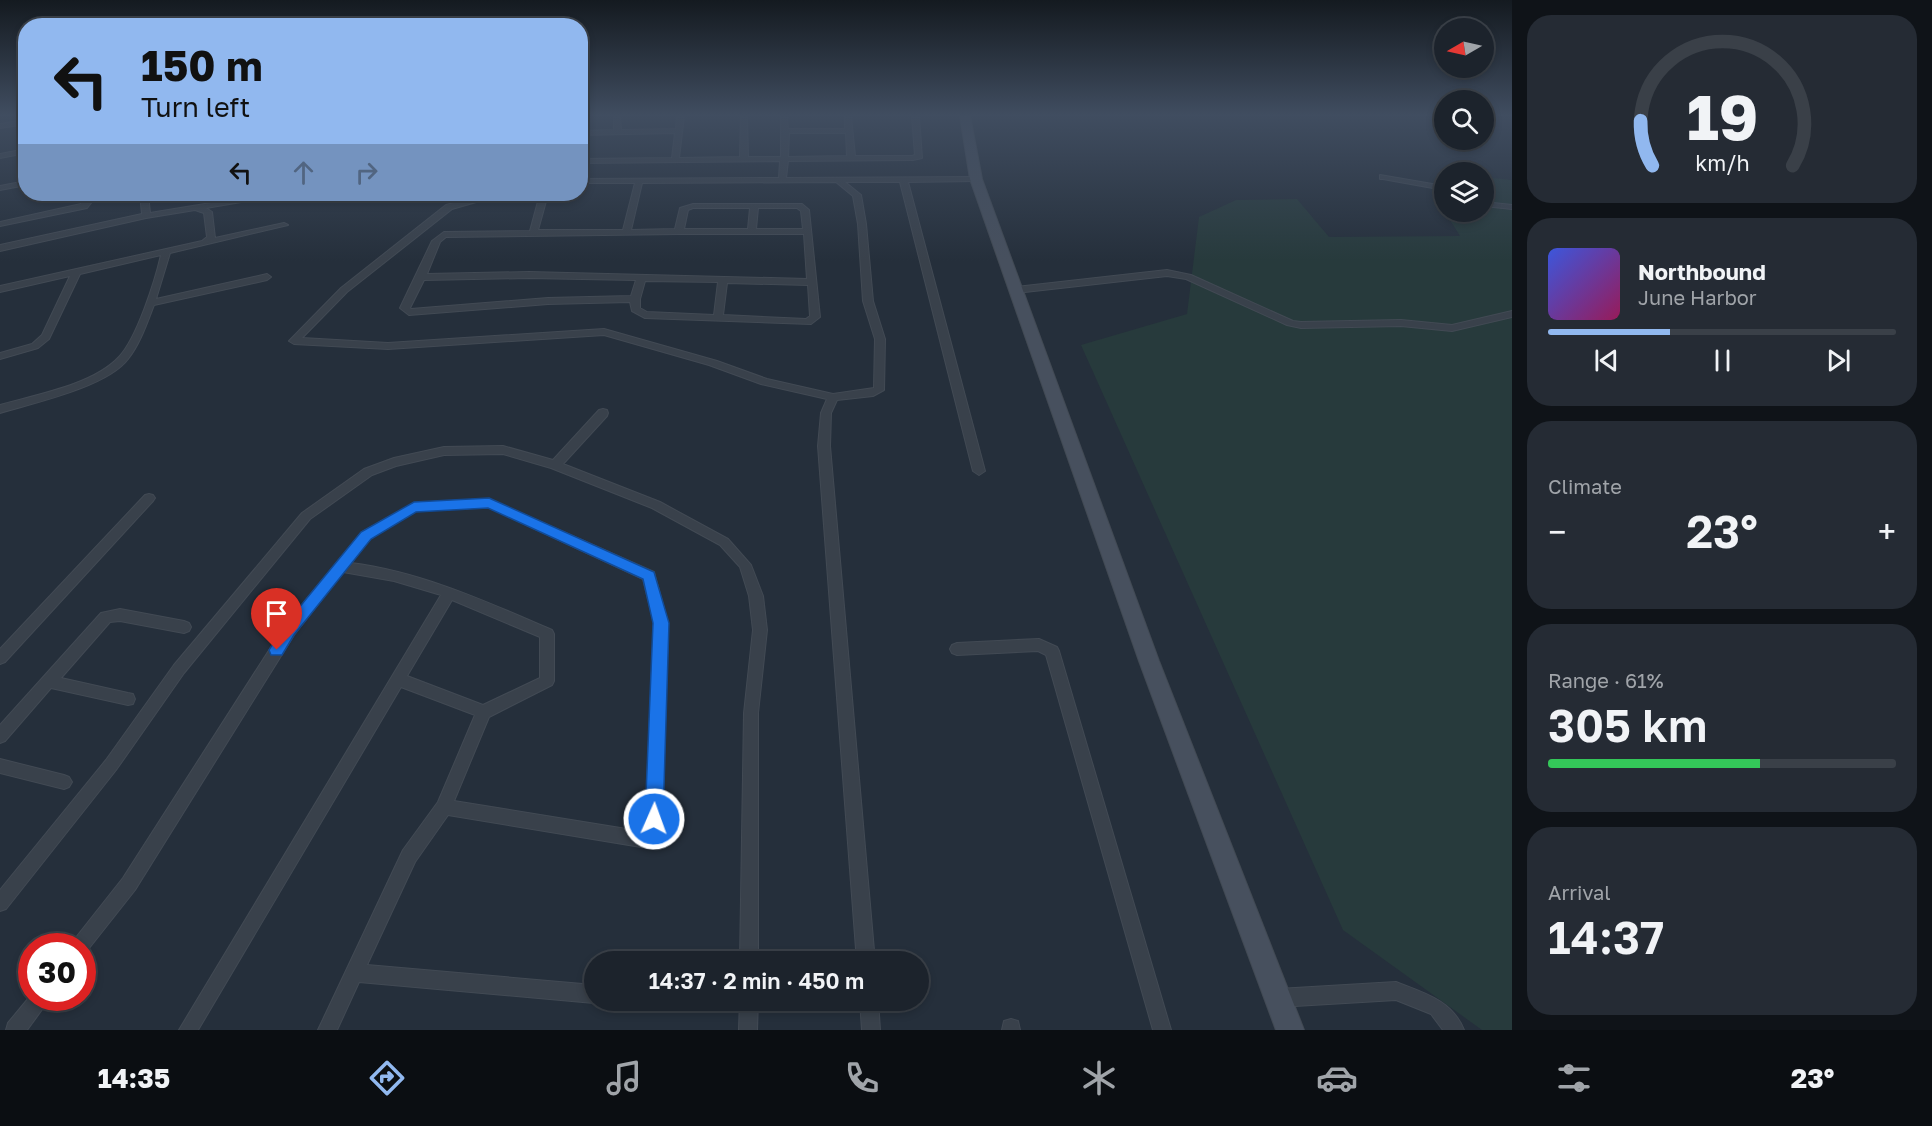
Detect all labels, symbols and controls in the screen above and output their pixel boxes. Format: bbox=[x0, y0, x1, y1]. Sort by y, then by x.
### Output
north arrow bbox=[1434, 18, 1494, 78]
map controls bbox=[1434, 18, 1494, 222]
text: 150 m bbox=[141, 40, 263, 90]
icon: left bbox=[42, 42, 120, 120]
text: 19 bbox=[1686, 79, 1758, 154]
button: search bbox=[1434, 90, 1494, 150]
text: Turn left bbox=[141, 91, 250, 123]
text: km/h bbox=[1695, 150, 1749, 176]
icon: left bbox=[224, 156, 257, 189]
icon: ahead bbox=[287, 156, 320, 189]
icon: right bbox=[350, 156, 383, 189]
button: layers bbox=[1434, 162, 1494, 222]
text: Northbound bbox=[1638, 258, 1766, 285]
text: June Harbor bbox=[1638, 285, 1757, 309]
icon: previous bbox=[1590, 344, 1623, 377]
icon: pause bbox=[1706, 344, 1739, 377]
icon: next bbox=[1822, 344, 1855, 377]
text: Climate bbox=[1548, 474, 1622, 498]
text: 23° bbox=[1686, 504, 1758, 558]
text: − bbox=[1548, 512, 1566, 551]
text: + bbox=[1878, 512, 1896, 551]
pin bbox=[251, 588, 302, 650]
icon: arrive bbox=[260, 597, 293, 630]
text: Range · 61% bbox=[1548, 668, 1664, 692]
text: 305 km bbox=[1548, 698, 1707, 752]
position arrow bbox=[622, 787, 686, 851]
text: Arrival bbox=[1548, 880, 1611, 904]
text: 14:37 bbox=[1548, 910, 1664, 964]
speed limit sign: 30 bbox=[18, 933, 96, 1011]
text: 14:37 · 2 min · 450 m bbox=[649, 967, 864, 994]
icon: directions bbox=[366, 1057, 408, 1099]
icon: music bbox=[603, 1057, 645, 1099]
icon: phone bbox=[841, 1057, 883, 1099]
icon: climate bbox=[1078, 1057, 1120, 1099]
icon: car bbox=[1316, 1057, 1358, 1099]
icon: filters bbox=[1553, 1057, 1595, 1099]
text: 14:35 bbox=[98, 1062, 170, 1094]
text: 23° bbox=[1791, 1062, 1834, 1094]

